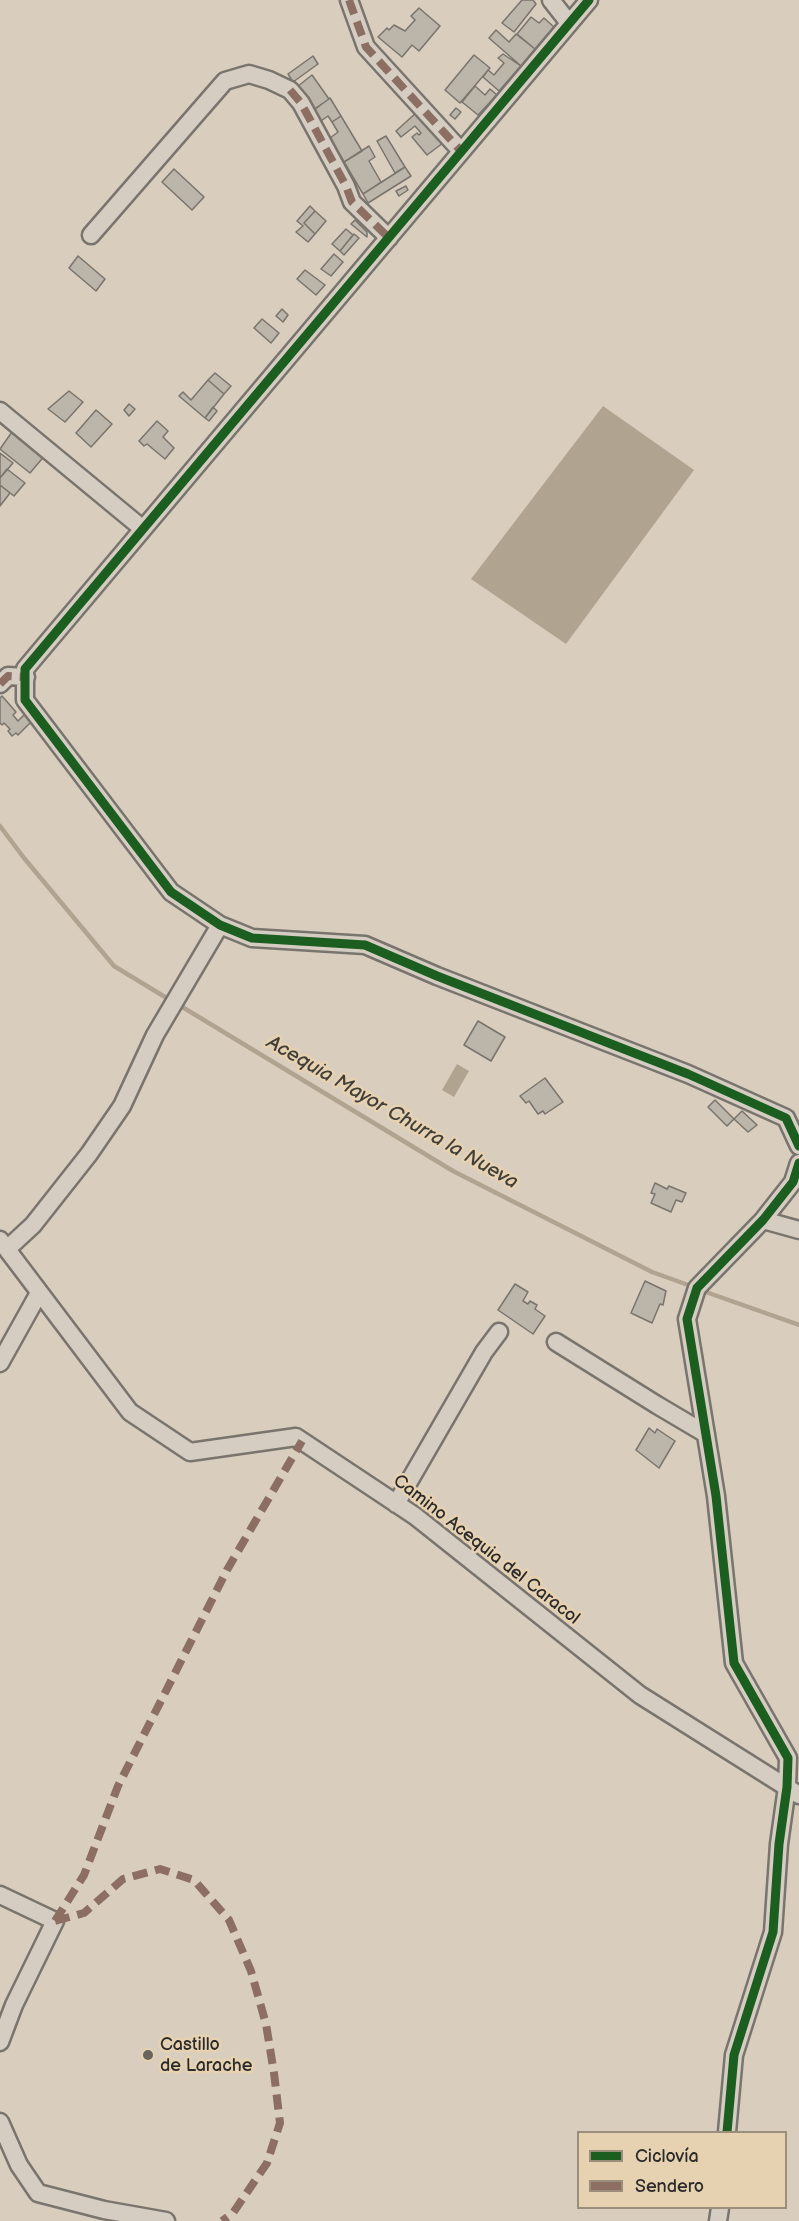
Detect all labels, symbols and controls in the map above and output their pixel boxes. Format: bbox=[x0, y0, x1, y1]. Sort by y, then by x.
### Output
water label: Acequia Mayor Churra la Nueva bbox=[262, 1031, 522, 1195]
street label: Camino Acequia del Caracol bbox=[388, 1470, 584, 1630]
place label: Castillo de Larache bbox=[160, 2034, 252, 2076]
marker: Castillo de Larache bbox=[141, 2048, 155, 2062]
legend bbox=[577, 2131, 787, 2209]
text: Ciclovía bbox=[635, 2146, 699, 2167]
text: Sendero bbox=[635, 2176, 704, 2197]

